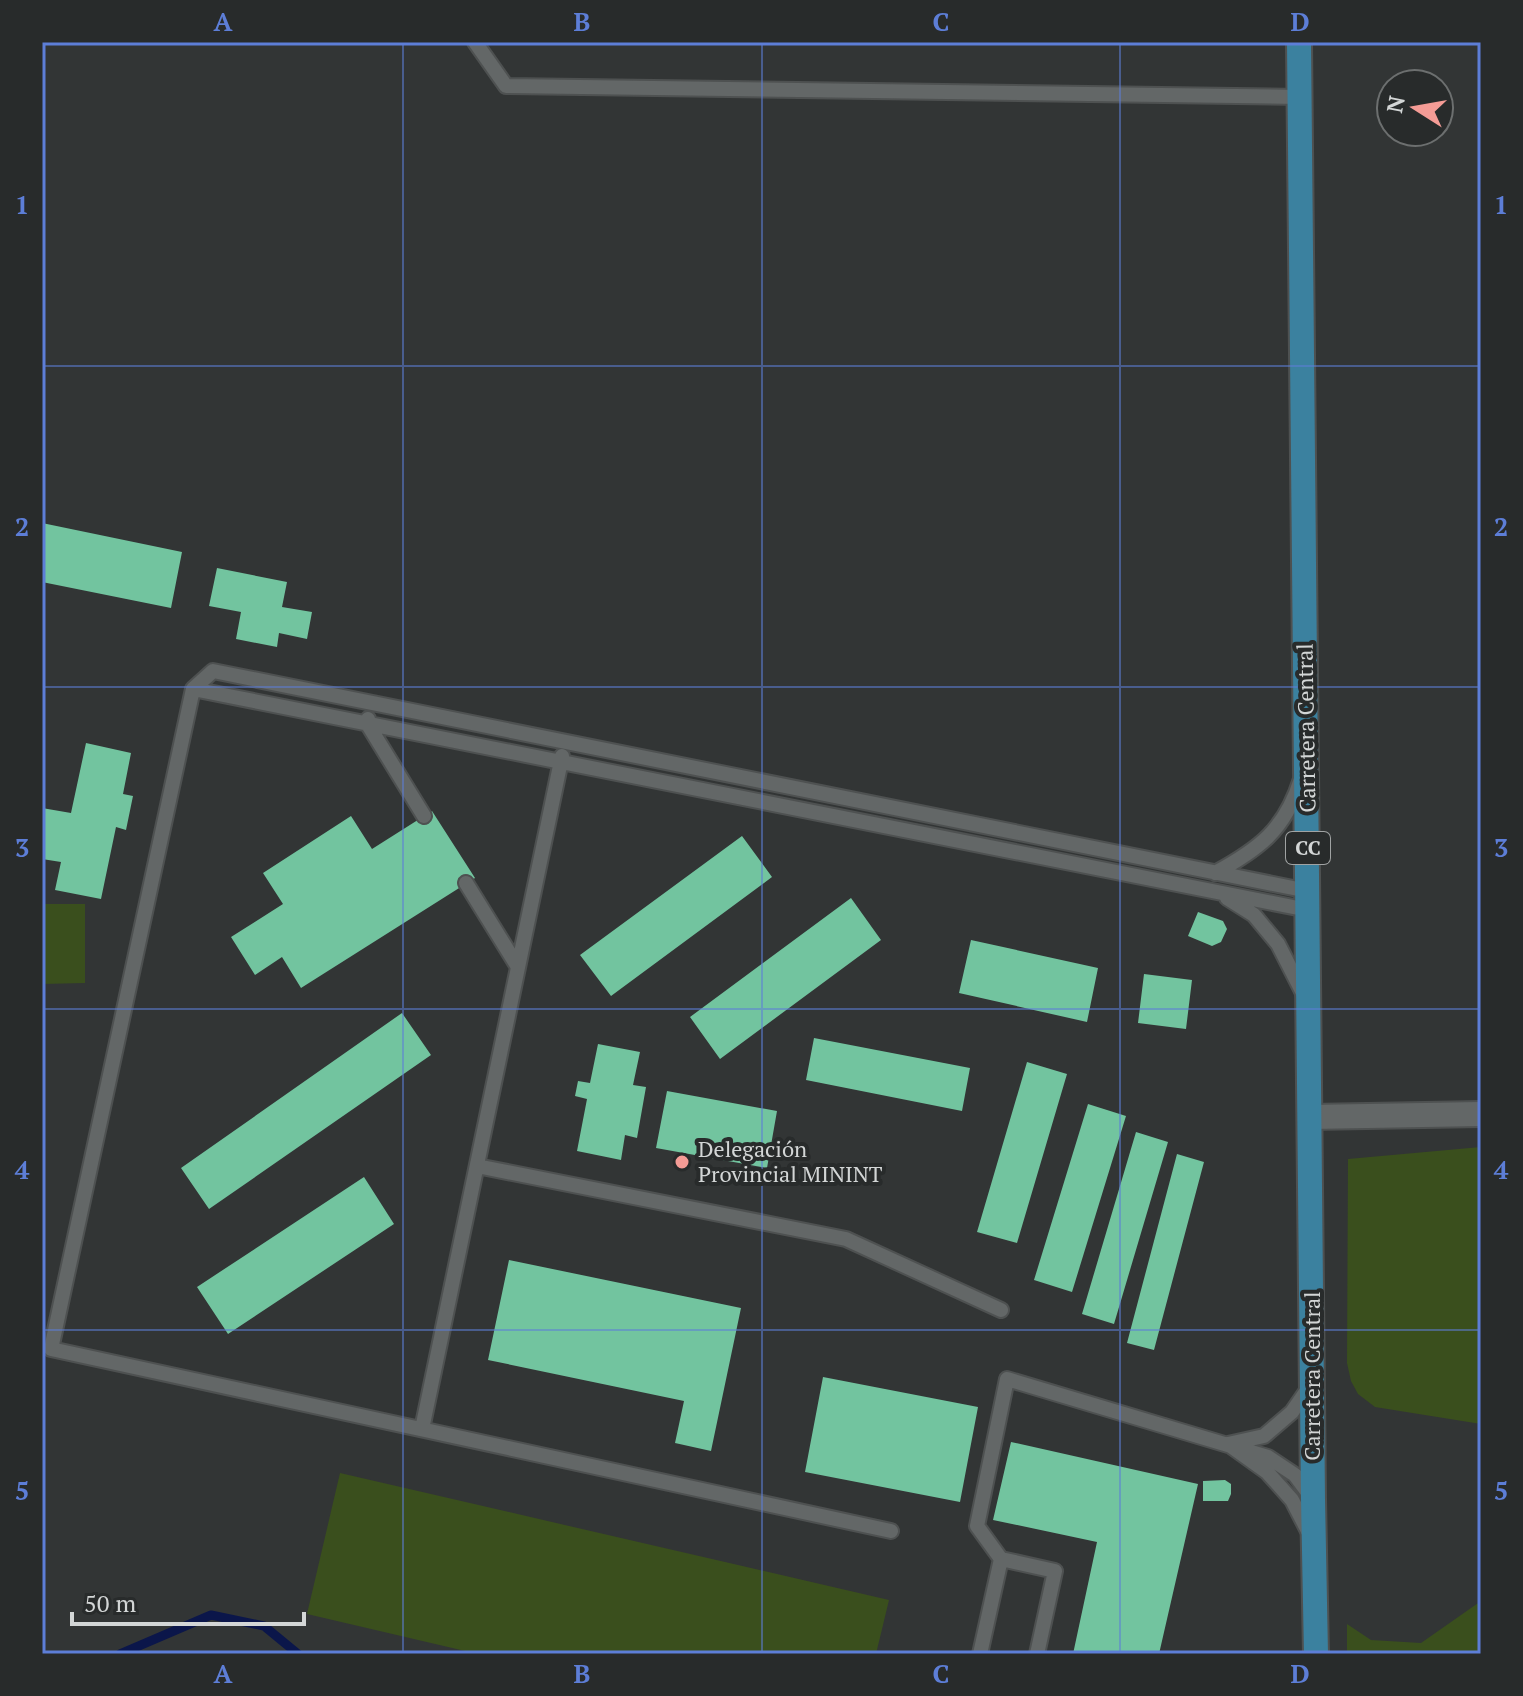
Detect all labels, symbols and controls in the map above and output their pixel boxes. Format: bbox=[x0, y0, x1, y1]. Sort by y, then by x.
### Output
text: A bbox=[214, 4, 233, 38]
text: B bbox=[574, 4, 590, 38]
text: C bbox=[933, 4, 949, 38]
text: D bbox=[1290, 4, 1310, 38]
north arrow bbox=[1375, 68, 1455, 148]
text: N bbox=[1379, 93, 1411, 115]
text: 1 bbox=[15, 187, 29, 221]
text: 1 bbox=[1494, 187, 1508, 221]
text: 2 bbox=[15, 509, 29, 543]
text: 2 bbox=[1494, 509, 1508, 543]
street label: Carretera Central bbox=[1290, 643, 1321, 813]
text: 3 bbox=[15, 830, 29, 864]
text: 3 bbox=[1494, 830, 1508, 864]
road number: CC bbox=[1286, 832, 1330, 864]
place label: Delegación Provincial MININT bbox=[698, 1134, 883, 1188]
text: 4 bbox=[15, 1152, 30, 1186]
text: 4 bbox=[1494, 1152, 1509, 1186]
marker: Delegación Provincial MININT bbox=[673, 1153, 691, 1171]
street label: Carretera Central bbox=[1297, 1291, 1326, 1461]
text: 5 bbox=[15, 1473, 29, 1507]
text: 5 bbox=[1494, 1473, 1508, 1507]
scale bar bbox=[72, 1576, 304, 1626]
text: 50 m bbox=[84, 1587, 136, 1619]
text: A bbox=[214, 1656, 233, 1690]
text: B bbox=[574, 1656, 590, 1690]
text: C bbox=[933, 1656, 949, 1690]
text: D bbox=[1290, 1656, 1310, 1690]

